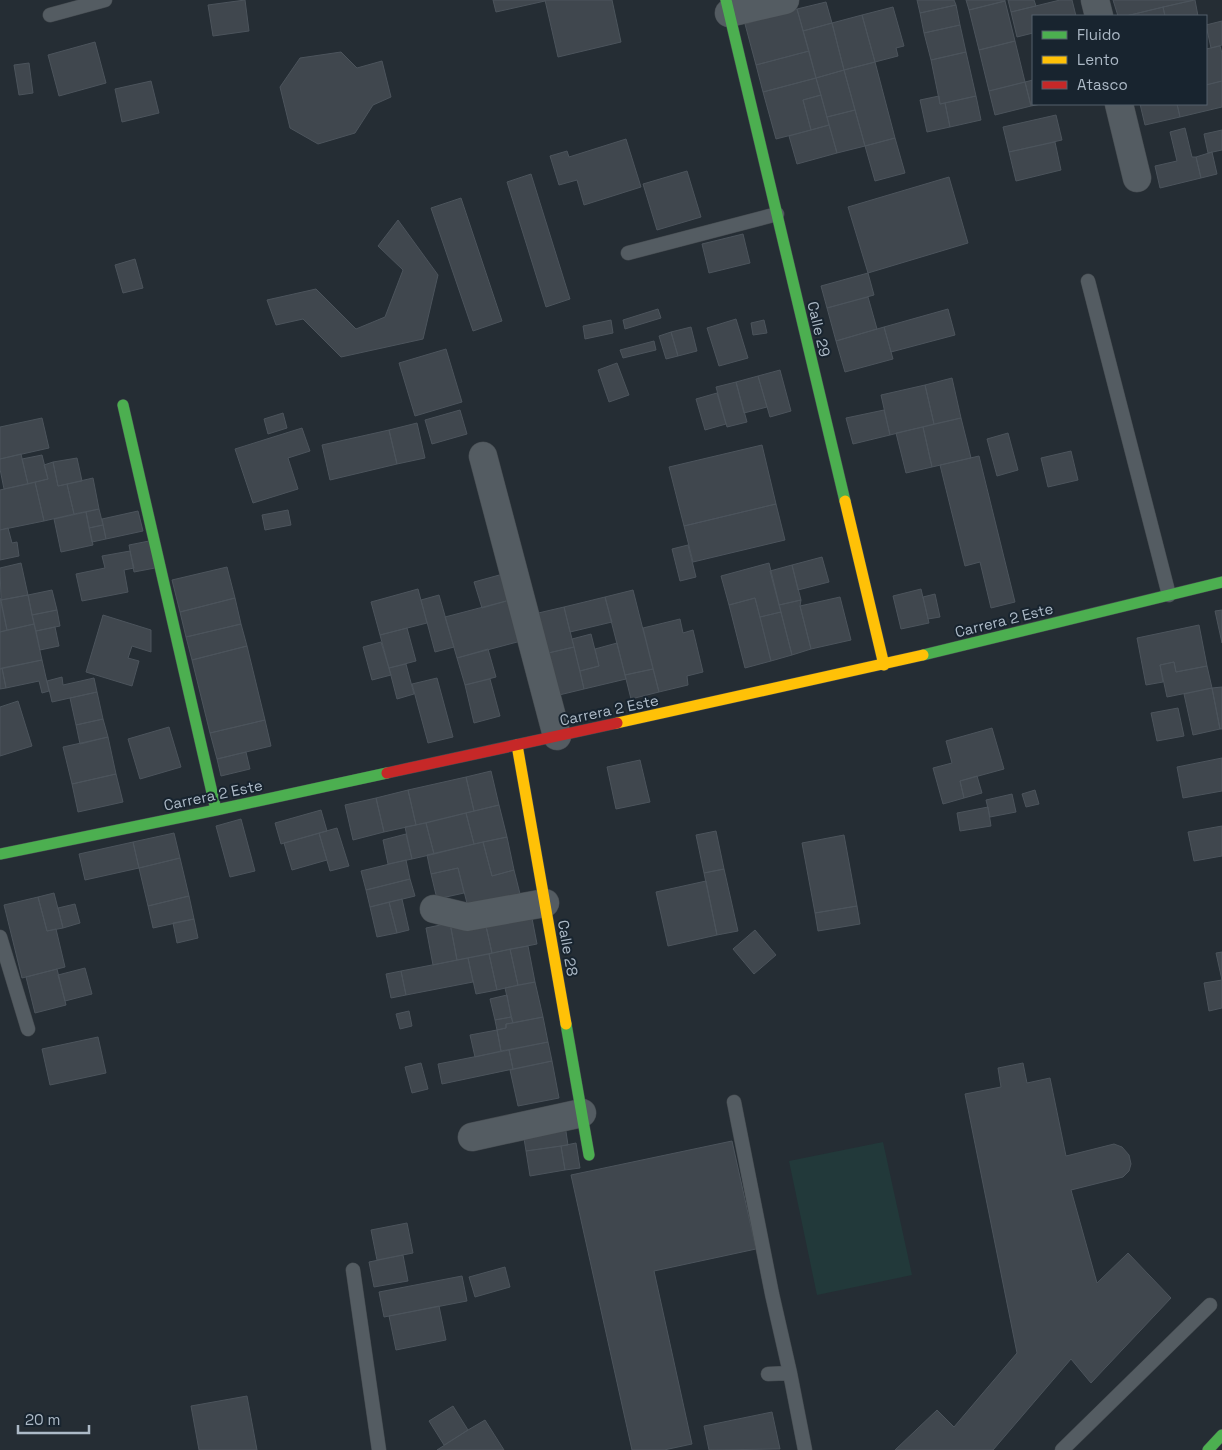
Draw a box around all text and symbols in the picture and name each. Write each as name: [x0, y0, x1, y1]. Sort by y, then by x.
legend: [1032, 15, 1207, 105]
text: Fluido: [1077, 25, 1121, 44]
text: Lento: [1077, 50, 1119, 69]
text: Atasco: [1077, 75, 1128, 94]
street label: Calle 29: [803, 299, 835, 359]
street label: Carrera 2 Este: [953, 599, 1055, 641]
street label: Carrera 2 Este: [558, 690, 660, 730]
street label: Carrera 2 Este: [162, 775, 264, 815]
street label: Calle 28: [554, 918, 582, 978]
scale bar: [18, 1402, 89, 1434]
text: 20 m: [25, 1410, 60, 1429]

